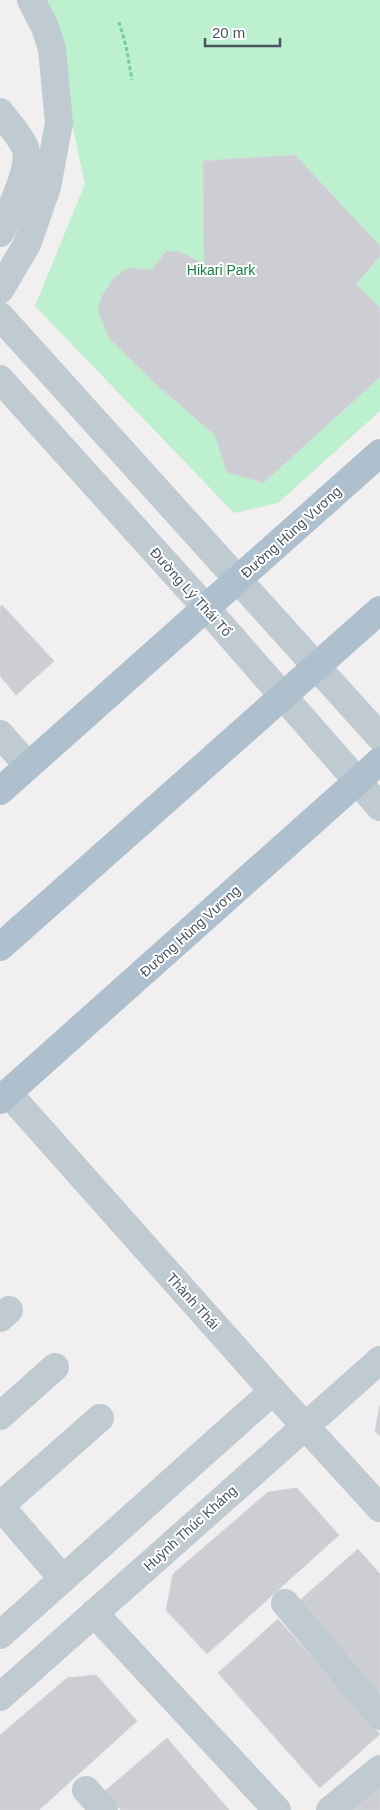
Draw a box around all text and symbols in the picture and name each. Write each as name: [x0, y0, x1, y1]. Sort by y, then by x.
scale bar: [205, 15, 280, 47]
text: 20 m: [212, 24, 245, 41]
park label: Hikari Park: [187, 262, 256, 278]
street label: Đường Hùng Vương: [238, 483, 344, 581]
street label: Đường Lý Thái Tổ: [147, 544, 235, 640]
street label: Đường Hùng Vương: [137, 882, 243, 980]
street label: Thành Thái: [163, 1269, 223, 1333]
street label: Huỳnh Thúc Kháng: [140, 1482, 240, 1574]

